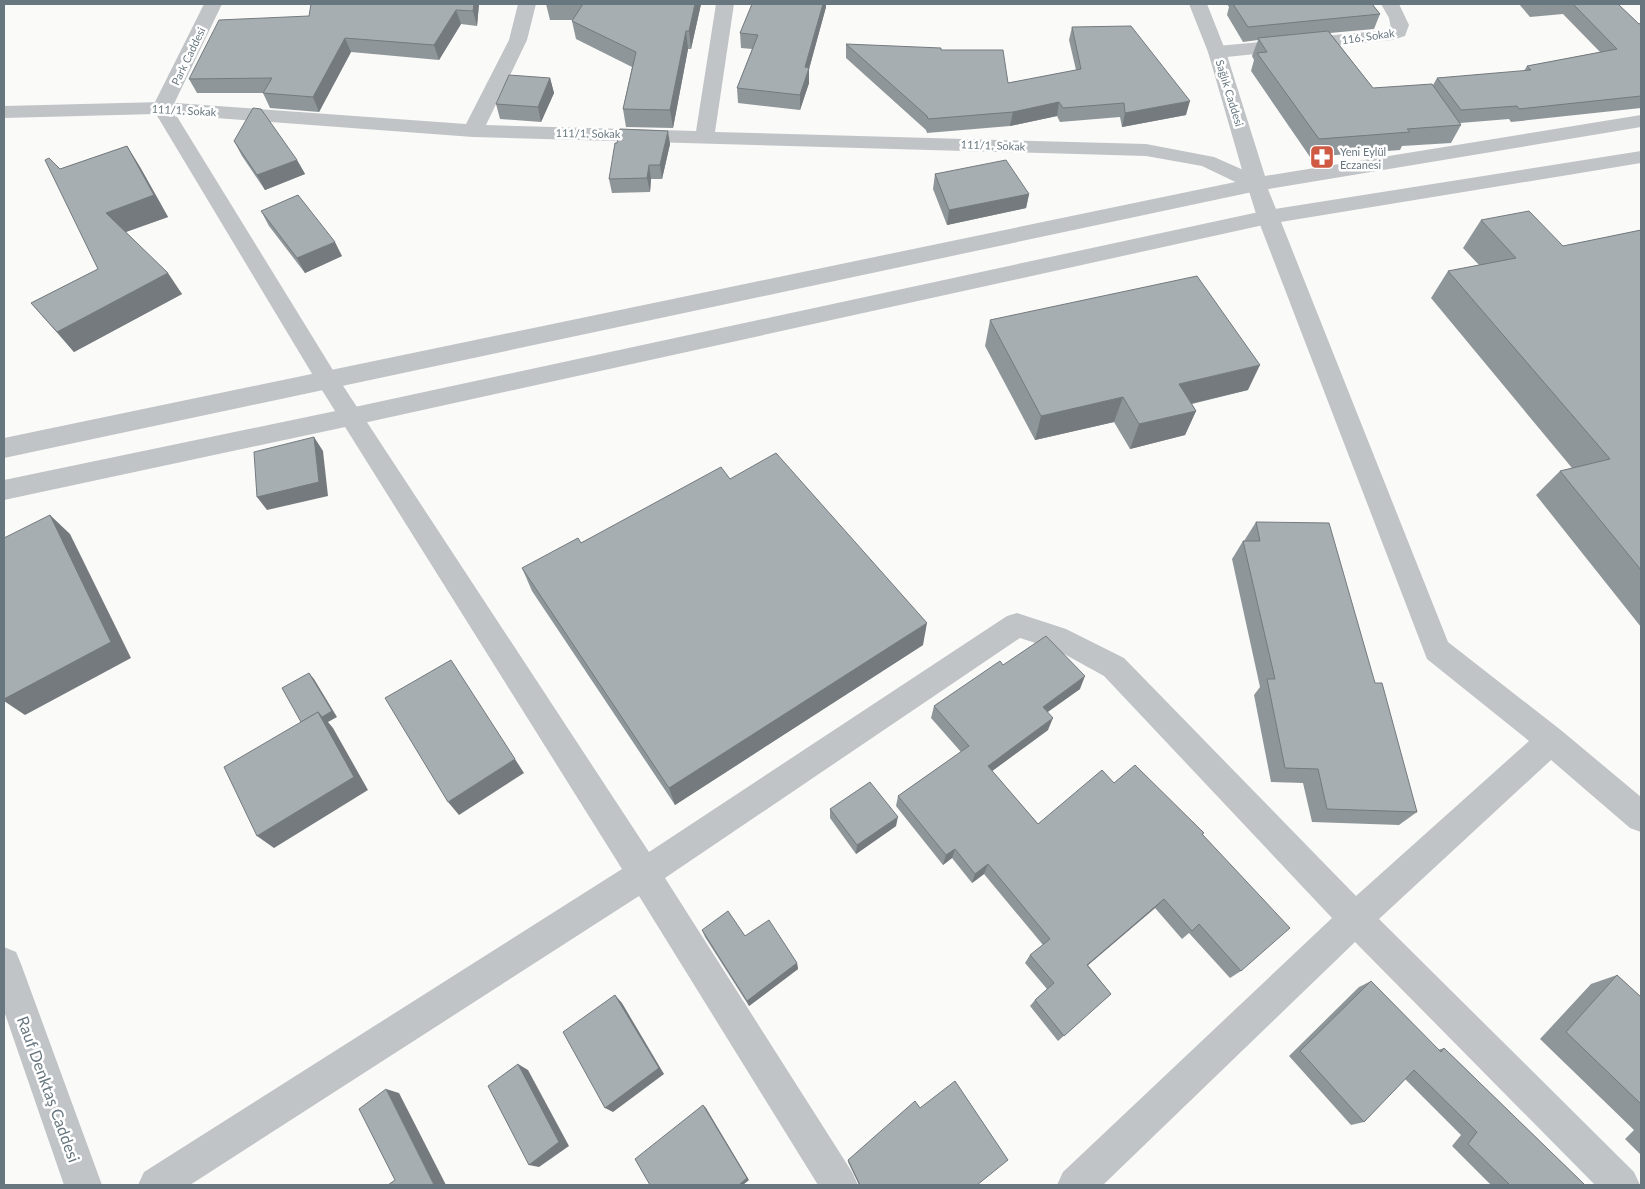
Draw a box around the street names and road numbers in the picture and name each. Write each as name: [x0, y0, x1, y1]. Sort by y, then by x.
street label: Park Caddesi: [168, 25, 208, 87]
street label: 116. Sokak: [1341, 26, 1396, 46]
street label: Sağlık Caddesi: [1214, 58, 1246, 128]
street label: 111/1. Sokak: [151, 102, 217, 118]
street label: 111/1. Sokak: [556, 126, 621, 140]
street label: 111/1. Sokak: [960, 137, 1026, 153]
street label: Rauf Denktaş Caddesi: [14, 1013, 84, 1165]

